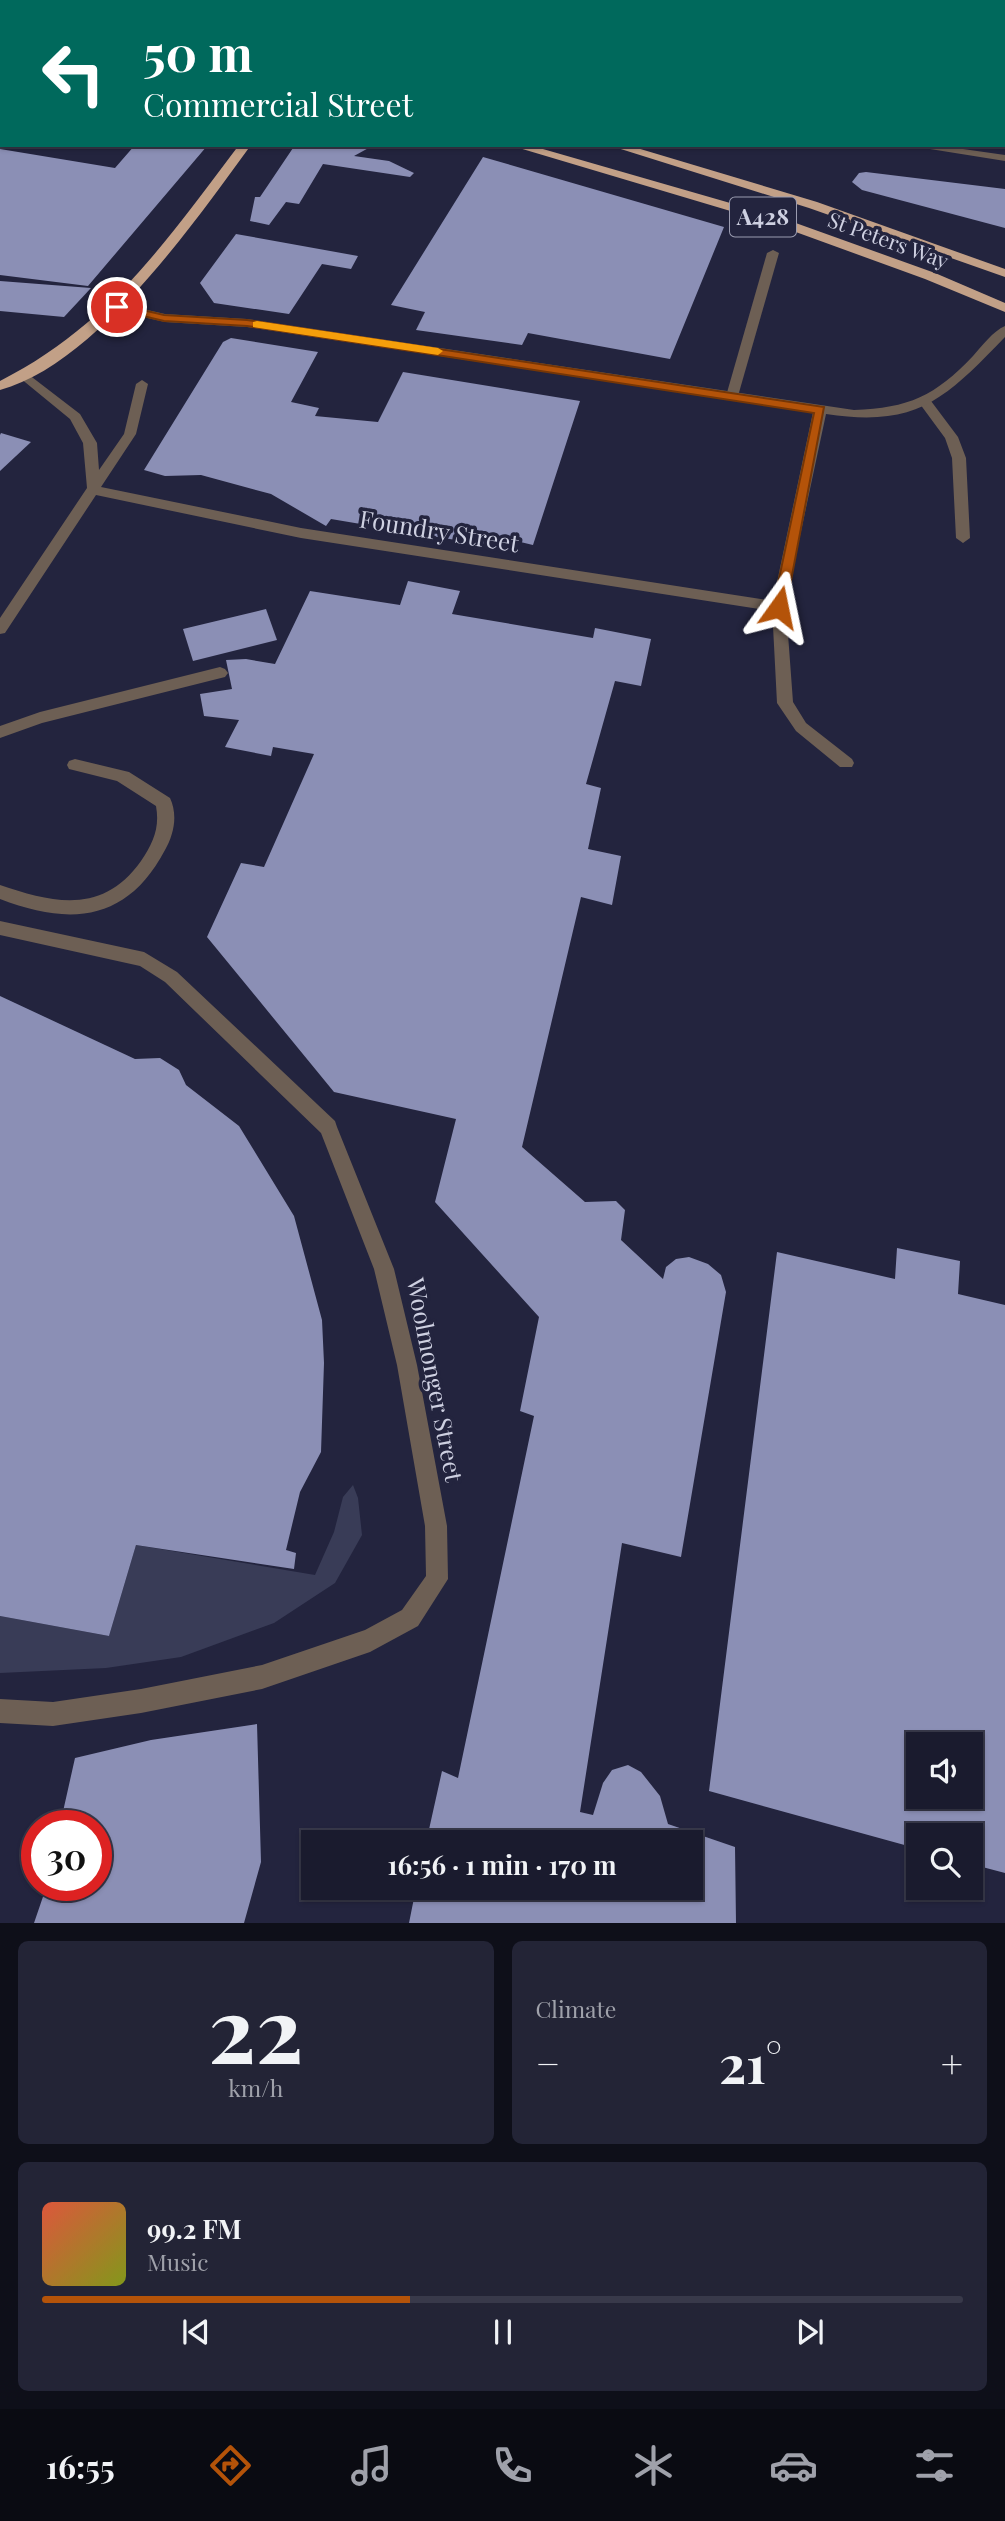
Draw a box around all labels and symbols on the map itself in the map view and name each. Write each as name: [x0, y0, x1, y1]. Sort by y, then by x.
road number: A428: [730, 198, 796, 236]
street label: St Peters Way: [824, 204, 953, 274]
pin: [87, 277, 147, 337]
street label: Foundry Street: [357, 502, 522, 559]
position arrow: [742, 570, 816, 644]
street label: Woolmonger Street: [400, 1274, 471, 1485]
speed limit sign: 30: [21, 1810, 112, 1901]

